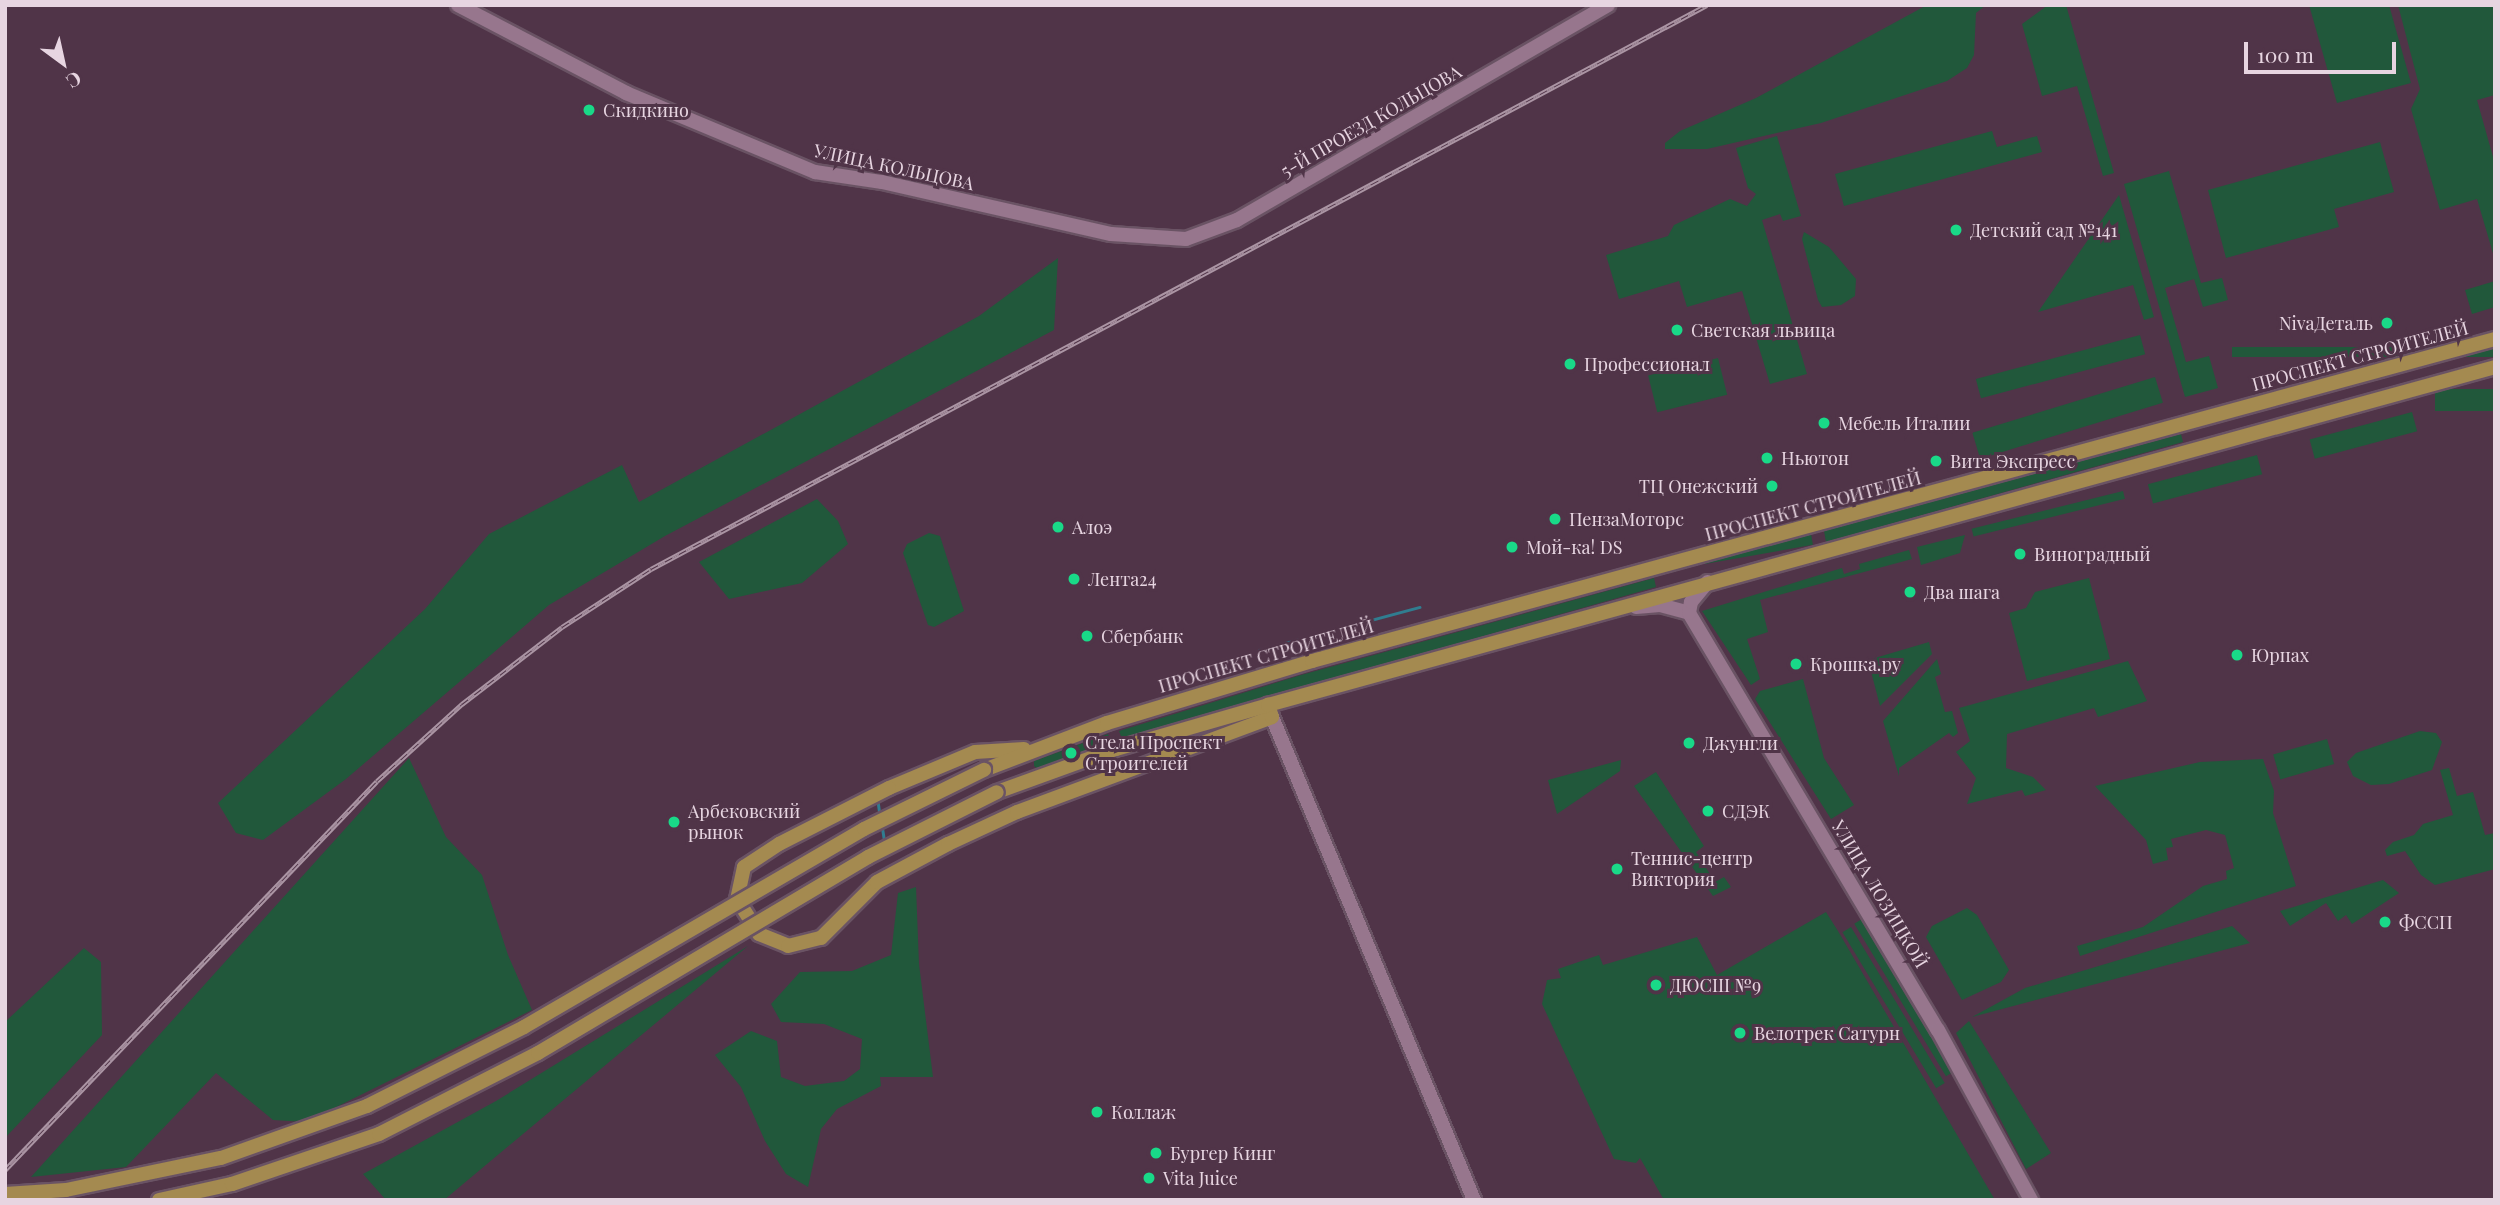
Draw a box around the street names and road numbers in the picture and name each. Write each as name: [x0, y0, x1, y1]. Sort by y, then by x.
street label: 5-Й ПРОЕЗД КОЛЬЦОВА: [1277, 60, 1465, 182]
street label: УЛИЦА КОЛЬЦОВА: [812, 139, 976, 195]
street label: ПРОСПЕКТ СТРОИТЕЛЕЙ: [2249, 317, 2471, 395]
street label: ПРОСПЕКТ СТРОИТЕЛЕЙ: [1702, 467, 1924, 545]
street label: ПРОСПЕКТ СТРОИТЕЛЕЙ: [1156, 615, 1376, 697]
street label: УЛИЦА ЛОЗИЦКОЙ: [1827, 816, 1933, 972]

